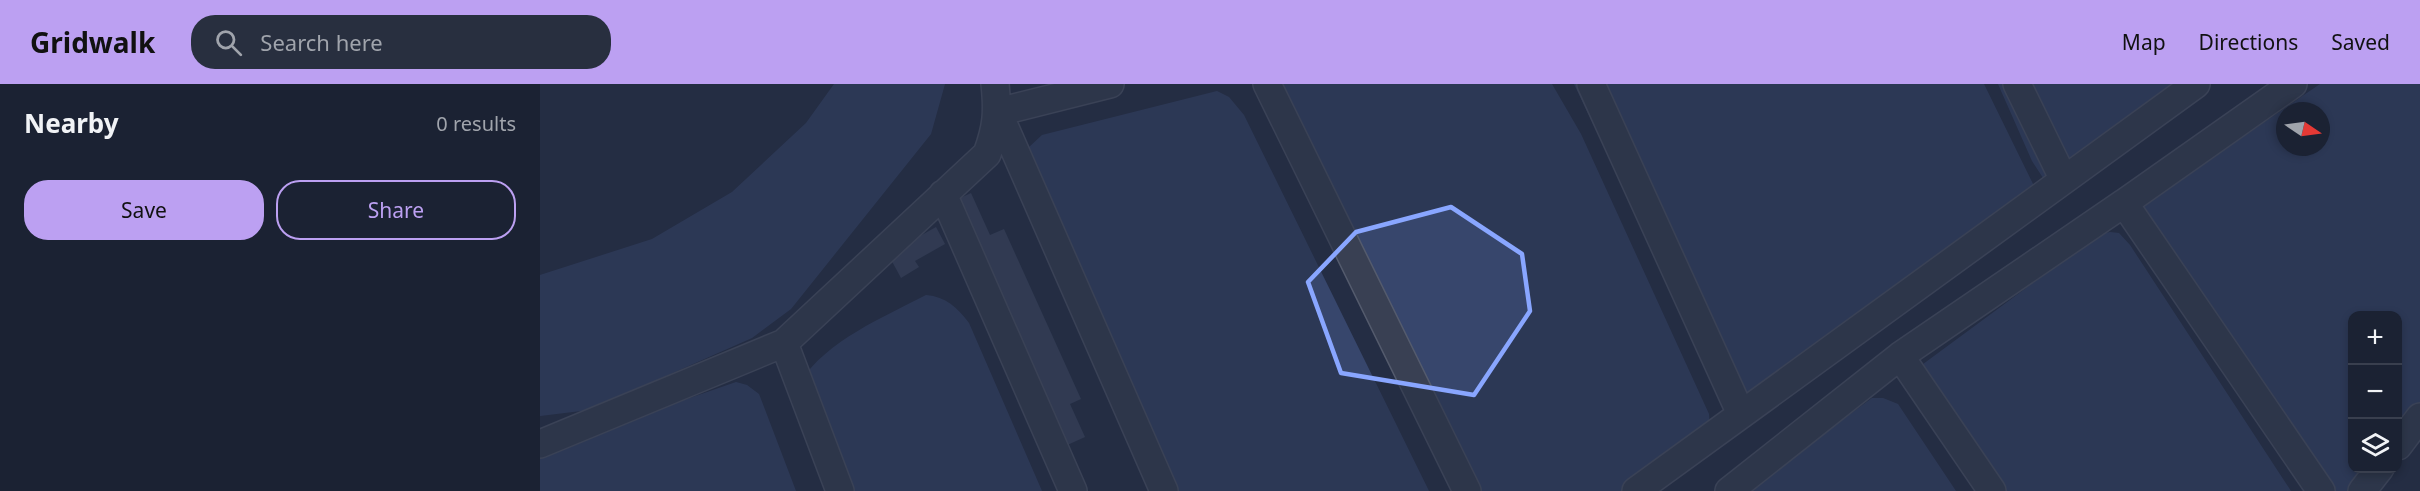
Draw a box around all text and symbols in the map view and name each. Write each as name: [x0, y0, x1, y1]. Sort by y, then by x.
search box: [191, 15, 611, 69]
text: Gridwalk: [30, 23, 155, 61]
icon: search: [212, 26, 245, 59]
text: Search here: [260, 27, 383, 57]
text: Map: [2122, 28, 2166, 56]
text: Directions: [2199, 28, 2298, 56]
text: Saved: [2331, 28, 2390, 56]
north arrow: [2276, 102, 2330, 156]
text: Nearby: [24, 105, 119, 141]
text: 0 results: [436, 110, 516, 137]
button: Save: [24, 180, 264, 240]
button: Share: [276, 180, 516, 240]
map controls: [2348, 311, 2402, 473]
button: +: [2348, 311, 2402, 365]
button: −: [2348, 365, 2402, 419]
button: layers: [2348, 419, 2402, 473]

